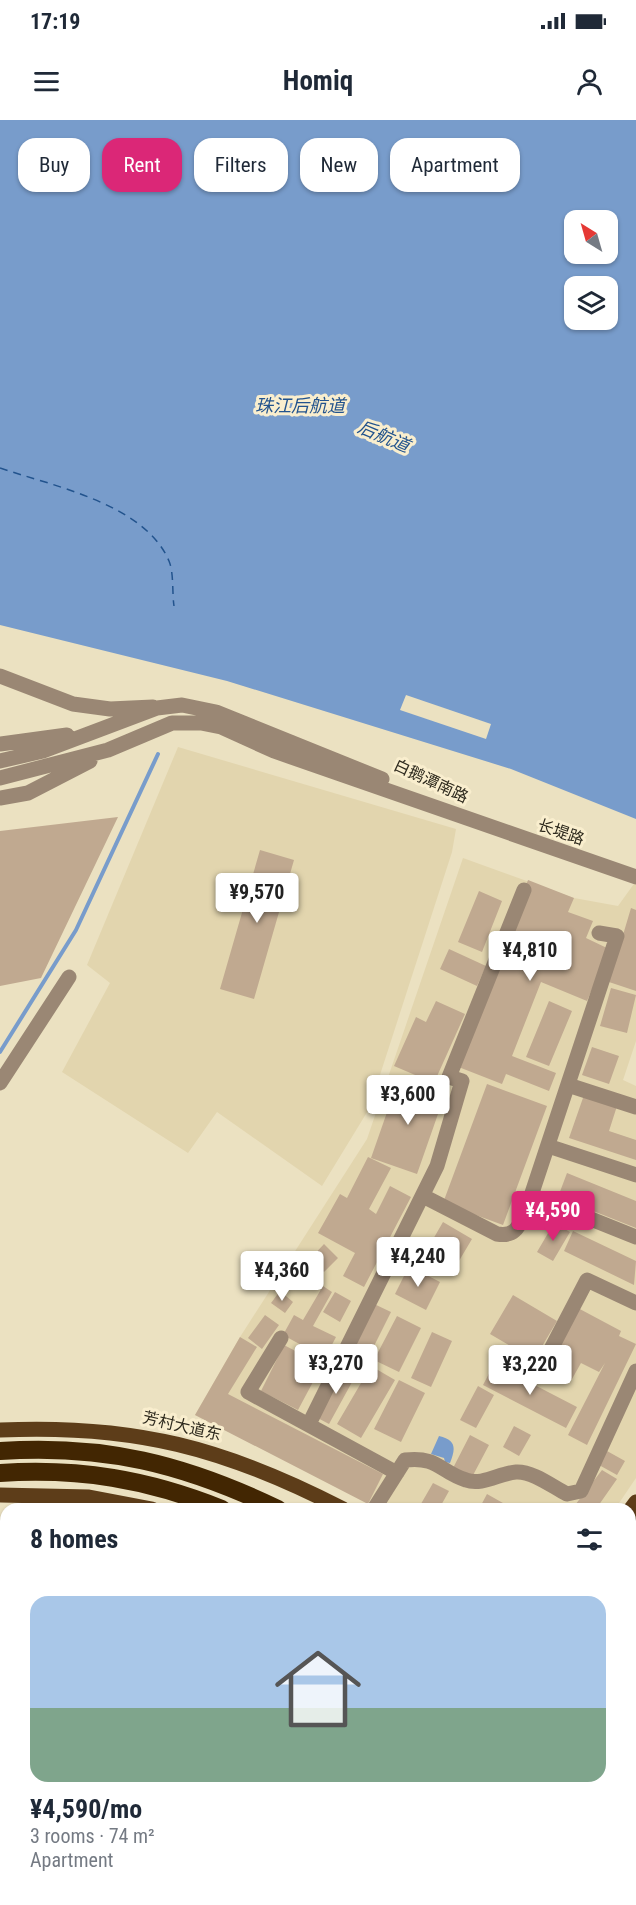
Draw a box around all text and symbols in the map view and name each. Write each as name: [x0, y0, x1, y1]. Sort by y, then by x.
text: 17:19: [30, 9, 81, 34]
icon: menu: [30, 65, 63, 98]
text: Homiq: [283, 65, 353, 97]
icon: person: [573, 65, 606, 98]
chip: Buy: [18, 138, 90, 192]
chip: Rent: [102, 138, 182, 192]
chip: Filters: [194, 138, 288, 192]
chip: New: [300, 138, 378, 192]
chip: Apartment: [390, 138, 520, 192]
north arrow: [564, 210, 618, 264]
map controls: [564, 210, 618, 330]
button: layers: [564, 276, 618, 330]
water label: 珠江后航道: [255, 395, 348, 416]
water label: 后航道: [355, 416, 416, 457]
street label: 白鹅潭南路: [391, 755, 471, 807]
street label: 长堤路: [535, 815, 587, 849]
pin: ¥9,570: [208, 873, 306, 924]
text: ¥9,570: [230, 880, 284, 904]
pin: ¥4,810: [481, 931, 579, 982]
text: ¥4,810: [503, 938, 557, 962]
pin: ¥3,600: [359, 1075, 457, 1126]
text: ¥3,600: [381, 1082, 435, 1106]
pin: ¥4,590: [504, 1191, 602, 1242]
text: ¥4,590: [526, 1198, 580, 1222]
pin: ¥4,240: [369, 1237, 467, 1288]
text: ¥4,240: [391, 1244, 445, 1268]
pin: ¥4,360: [233, 1251, 331, 1302]
text: ¥4,360: [255, 1258, 309, 1282]
pin: ¥3,270: [287, 1344, 385, 1395]
pin: ¥3,220: [481, 1345, 579, 1396]
text: ¥3,270: [309, 1351, 363, 1375]
text: ¥3,220: [503, 1352, 557, 1376]
street label: 芳村大道东: [141, 1408, 223, 1444]
icon: filters: [573, 1523, 606, 1556]
text: 8 homes: [30, 1524, 118, 1554]
icon: home: [264, 1635, 372, 1743]
text: ¥4,590/mo: [30, 1794, 142, 1824]
text: 3 rooms · 74 m²: [30, 1824, 155, 1848]
text: Apartment: [30, 1848, 114, 1872]

